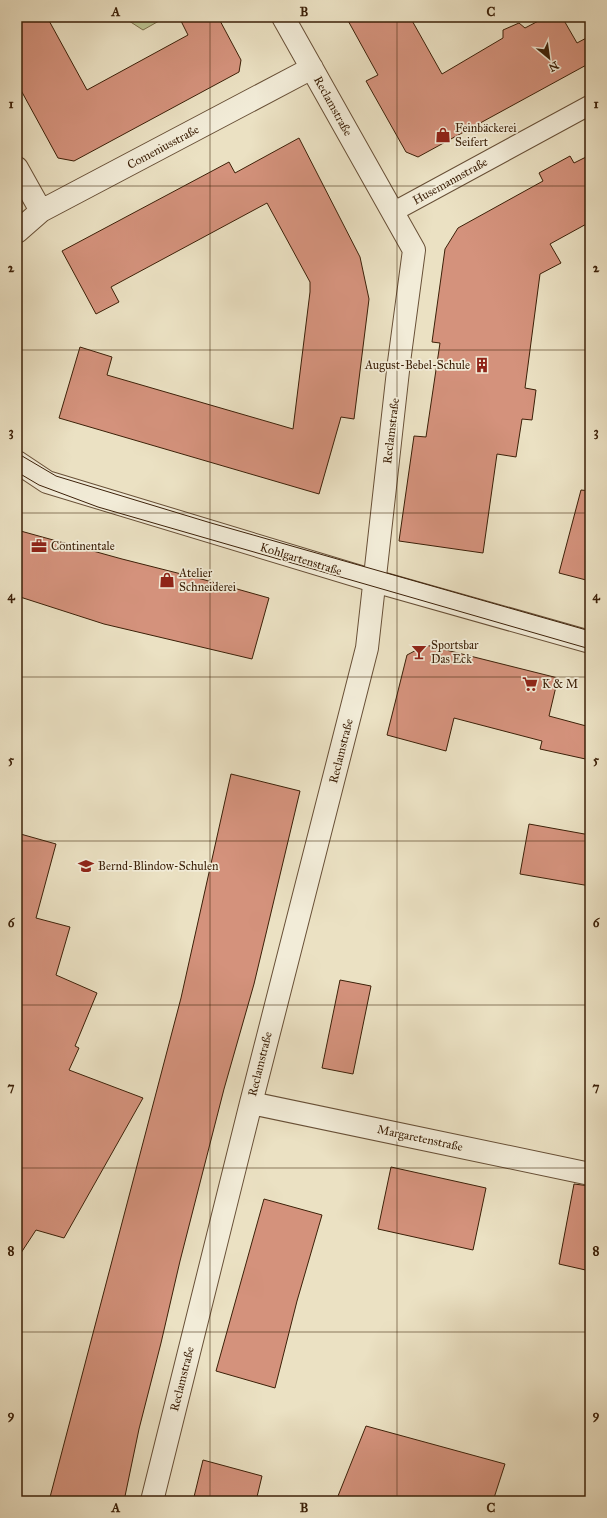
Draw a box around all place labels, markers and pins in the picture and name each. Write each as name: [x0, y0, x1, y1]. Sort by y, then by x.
place label: Feinbäckerei Seifert: [455, 121, 517, 149]
shop icon: Feinbäckerei Seifert: [434, 126, 452, 144]
building icon: August-Bebel-Schule: [473, 356, 491, 374]
place label: August-Bebel-Schule: [364, 358, 470, 373]
office icon: Continentale: [30, 537, 48, 555]
place label: Continentale: [51, 539, 115, 553]
place label: Atelier Schneiderei: [178, 566, 237, 594]
shop icon: Atelier Schneiderei: [158, 571, 176, 589]
place label: Sportsbar Das Eck: [431, 638, 479, 666]
bar icon: Sportsbar Das Eck: [410, 643, 428, 661]
supermarket icon: K & M: [521, 675, 539, 693]
place label: K & M: [542, 677, 578, 691]
school or university icon: Bernd-Blindow-Schulen: [77, 857, 95, 875]
place label: Bernd-Blindow-Schulen: [98, 859, 219, 873]

